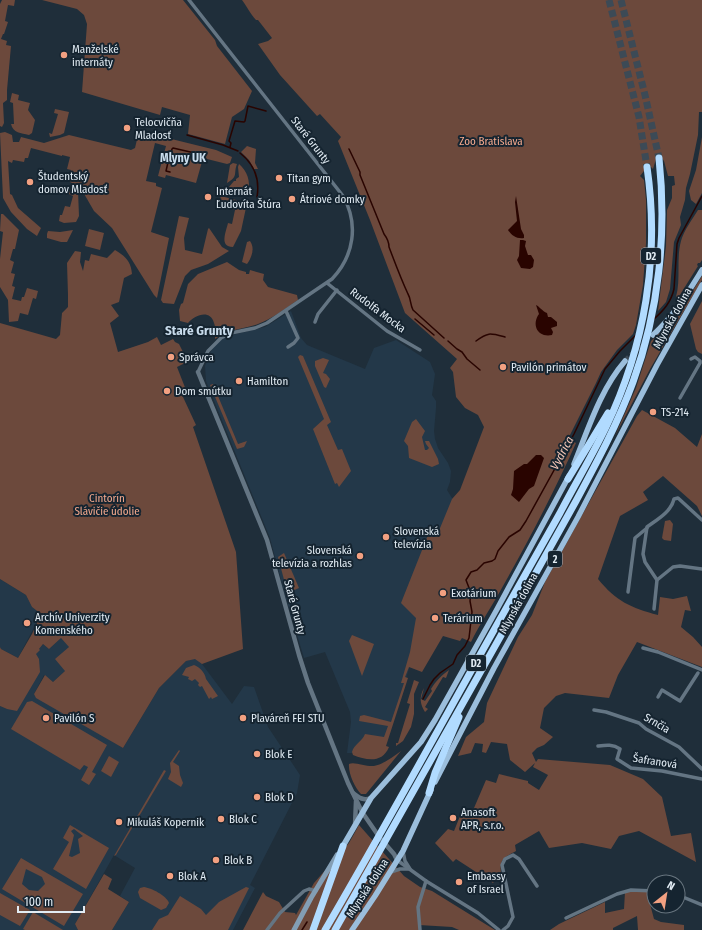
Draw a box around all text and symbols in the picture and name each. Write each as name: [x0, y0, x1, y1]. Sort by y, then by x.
place label: Manželské internáty: [72, 43, 119, 69]
marker: Manželské internáty: [59, 50, 69, 60]
street label: Staré Grunty: [288, 114, 333, 166]
place label: Telocvičňa Mladosť: [135, 116, 182, 142]
marker: Telocvičňa Mladosť: [122, 123, 132, 133]
park label: Zoo Bratislava: [459, 135, 523, 148]
district label: Mlyny UK: [160, 151, 207, 165]
place label: Študentský domov Mladosť: [38, 169, 108, 196]
place label: Titan gym: [287, 172, 331, 185]
marker: Titan gym: [274, 173, 284, 183]
marker: Študentský domov Mladosť: [25, 177, 35, 187]
place label: Internát Ľudovíta Štúra: [216, 185, 281, 211]
marker: Internát Ľudovíta Štúra: [203, 192, 213, 202]
place label: Átriové domky: [300, 192, 365, 206]
marker: Átriové domky: [287, 194, 297, 204]
road number: D2: [641, 248, 661, 264]
street label: Rudolfa Mocka: [347, 285, 408, 335]
street label: Mlynská dolina: [650, 286, 694, 351]
district label: Staré Grunty: [165, 323, 234, 338]
place label: Správca: [179, 351, 214, 364]
marker: Správca: [166, 352, 176, 362]
place label: Pavilón primátov: [511, 361, 587, 374]
marker: Pavilón primátov: [498, 362, 508, 372]
place label: Hamilton: [247, 375, 288, 388]
marker: Hamilton: [234, 376, 244, 386]
place label: Dom smútku: [175, 385, 232, 398]
marker: Dom smútku: [162, 386, 172, 396]
place label: TS-214: [661, 406, 690, 419]
marker: TS-214: [648, 407, 658, 417]
water label: Vydrica: [547, 434, 577, 472]
park label: Cintorín Slávičie údolie: [74, 492, 140, 518]
place label: Slovenská televízia: [394, 525, 439, 551]
marker: Slovenská televízia: [381, 532, 391, 542]
place label: Slovenská televízia a rozhlas: [272, 544, 352, 570]
marker: Slovenská televízia a rozhlas: [355, 551, 365, 561]
road number: 2: [548, 551, 562, 567]
street label: Mlynská dolina: [496, 571, 540, 636]
street label: Staré Grunty: [281, 578, 308, 636]
place label: Exotárium: [451, 587, 496, 600]
marker: Exotárium: [438, 588, 448, 598]
place label: Archív Univerzity Komenského: [35, 611, 110, 637]
place label: Terárium: [443, 612, 483, 625]
marker: Terárium: [430, 613, 440, 623]
marker: Archív Univerzity Komenského: [22, 618, 32, 628]
road number: D2: [466, 655, 486, 671]
street label: Srnčia: [641, 711, 672, 736]
place label: Pavilón S: [54, 712, 95, 725]
place label: Plaváreň FEI STU: [251, 712, 324, 725]
marker: Pavilón S: [41, 713, 51, 723]
marker: Plaváreň FEI STU: [238, 713, 248, 723]
place label: Blok E: [265, 748, 293, 761]
marker: Blok E: [252, 749, 262, 759]
street label: Šafranová: [632, 751, 678, 771]
place label: Blok D: [265, 791, 294, 804]
marker: Blok D: [252, 792, 262, 802]
place label: Anasoft APR, s.r.o.: [461, 806, 504, 832]
place label: Blok C: [229, 813, 257, 826]
marker: Anasoft APR, s.r.o.: [448, 813, 458, 823]
marker: Blok C: [216, 814, 226, 824]
place label: Mikuláš Kopernik: [127, 816, 205, 829]
marker: Mikuláš Kopernik: [114, 817, 124, 827]
place label: Blok B: [224, 854, 252, 867]
marker: Blok B: [211, 855, 221, 865]
street label: Mlynská dolina: [344, 856, 391, 920]
place label: Blok A: [178, 870, 206, 883]
place label: Embassy of Israel: [467, 870, 506, 896]
marker: Blok A: [165, 871, 175, 881]
north arrow: [646, 874, 686, 914]
marker: Embassy of Israel: [454, 877, 464, 887]
text: N: [665, 878, 677, 893]
scale bar: [18, 888, 84, 914]
text: 100 m: [24, 895, 53, 909]

